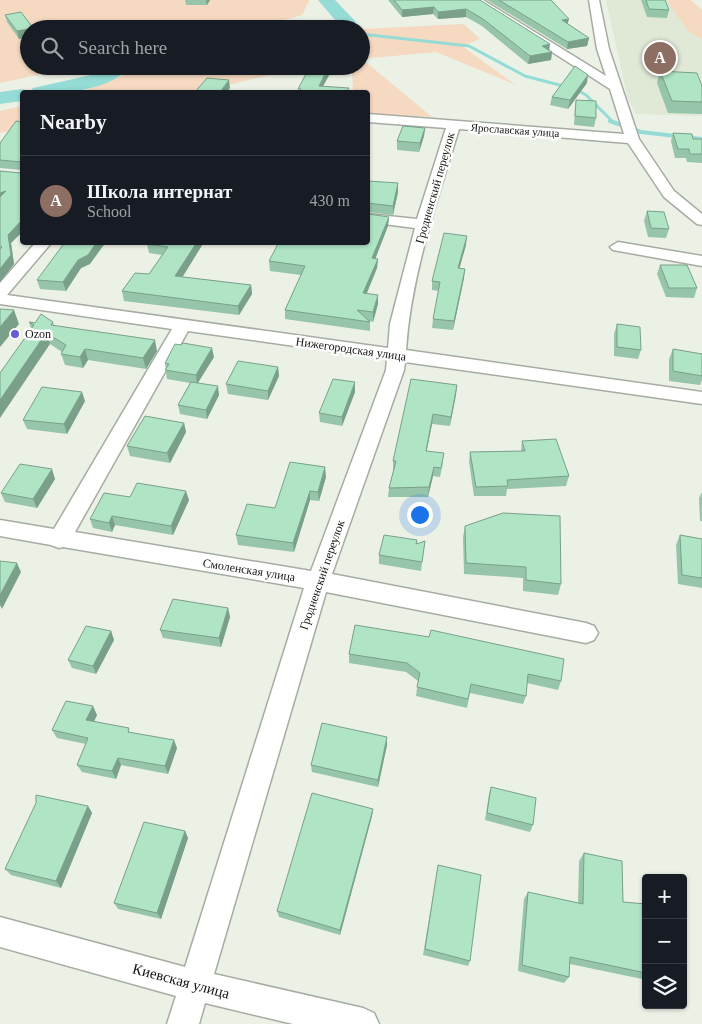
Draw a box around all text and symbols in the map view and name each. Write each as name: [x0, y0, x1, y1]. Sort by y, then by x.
search box: [20, 20, 370, 75]
icon: search: [38, 34, 66, 62]
text: Search here: [78, 37, 167, 58]
pin: A: [644, 39, 676, 77]
text: Nearby: [40, 110, 107, 134]
street label: Ярославская улица: [470, 121, 560, 139]
street label: Гродненский переулок: [412, 131, 458, 245]
text: Школа интернат: [87, 181, 232, 202]
text: A: [50, 192, 62, 209]
text: 430 m: [310, 192, 350, 209]
text: School: [87, 203, 131, 220]
place label: Ozon: [25, 327, 51, 341]
marker: Ozon: [9, 328, 21, 340]
street label: Нижегородская улица: [295, 334, 408, 364]
your location: [407, 502, 433, 528]
street label: Гродненский переулок: [297, 518, 347, 632]
street label: Смоленская улица: [202, 556, 297, 584]
map controls: [642, 874, 687, 1009]
button: +: [642, 874, 687, 919]
button: −: [642, 919, 687, 964]
street label: Киевская улица: [131, 960, 232, 1002]
button: layers: [642, 964, 687, 1009]

